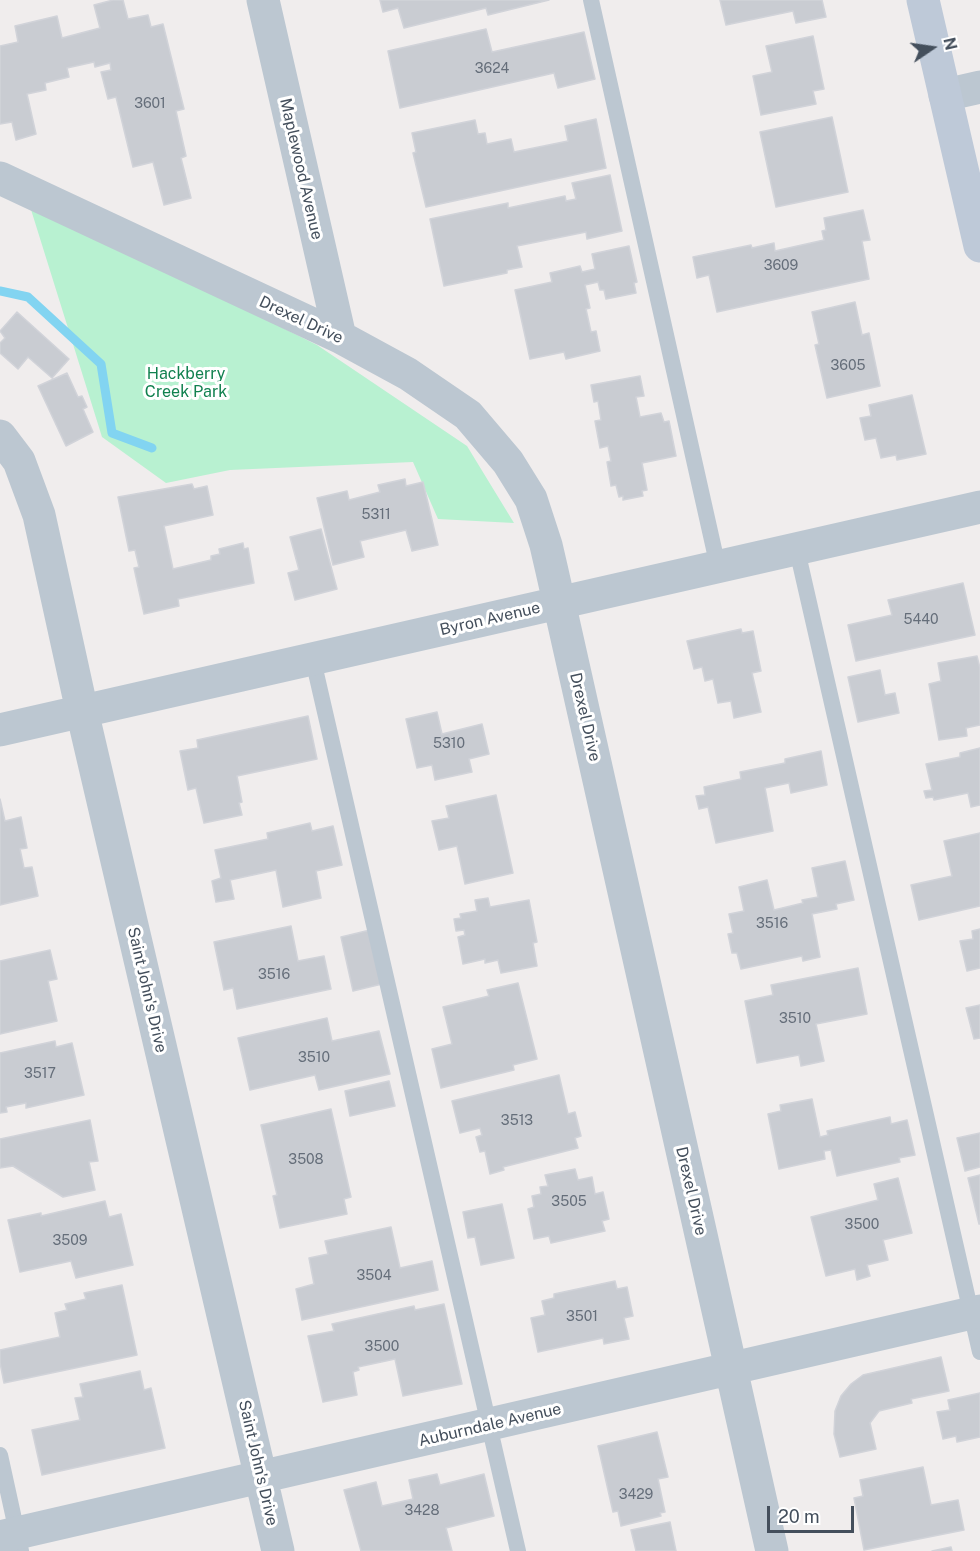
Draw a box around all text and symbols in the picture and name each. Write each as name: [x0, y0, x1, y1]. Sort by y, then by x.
north arrow: [902, 18, 962, 78]
text: N: [939, 36, 961, 52]
house number: 3624: [475, 61, 509, 77]
house number: 3601: [134, 96, 166, 112]
street label: Maplewood Avenue: [275, 96, 327, 242]
house number: 3609: [764, 258, 798, 274]
street label: Drexel Drive: [256, 292, 346, 348]
house number: 3605: [831, 358, 865, 374]
park label: Hackberry Creek Park: [145, 364, 227, 402]
house number: 5311: [361, 507, 391, 523]
street label: Byron Avenue: [438, 598, 542, 640]
house number: 5440: [903, 612, 939, 628]
street label: Drexel Drive: [565, 671, 605, 763]
house number: 5310: [433, 736, 465, 752]
house number: 3516: [756, 916, 788, 932]
street label: Saint John's Drive: [123, 925, 171, 1055]
house number: 3516: [258, 967, 290, 983]
house number: 3510: [779, 1011, 811, 1027]
house number: 3510: [298, 1050, 330, 1066]
house number: 3517: [24, 1066, 56, 1082]
house number: 3513: [501, 1113, 533, 1129]
street label: Drexel Drive: [671, 1145, 711, 1237]
house number: 3508: [288, 1152, 324, 1168]
house number: 3505: [551, 1194, 587, 1210]
house number: 3500: [845, 1217, 879, 1233]
house number: 3509: [52, 1233, 88, 1249]
house number: 3504: [356, 1268, 392, 1284]
house number: 3501: [566, 1309, 598, 1325]
house number: 3500: [365, 1339, 399, 1355]
street label: Saint John's Drive: [234, 1398, 282, 1528]
street label: Auburndale Avenue: [417, 1399, 563, 1451]
house number: 3429: [619, 1487, 653, 1503]
scale bar: [770, 1494, 857, 1532]
house number: 3428: [404, 1503, 440, 1519]
text: 20 m: [778, 1506, 820, 1527]

